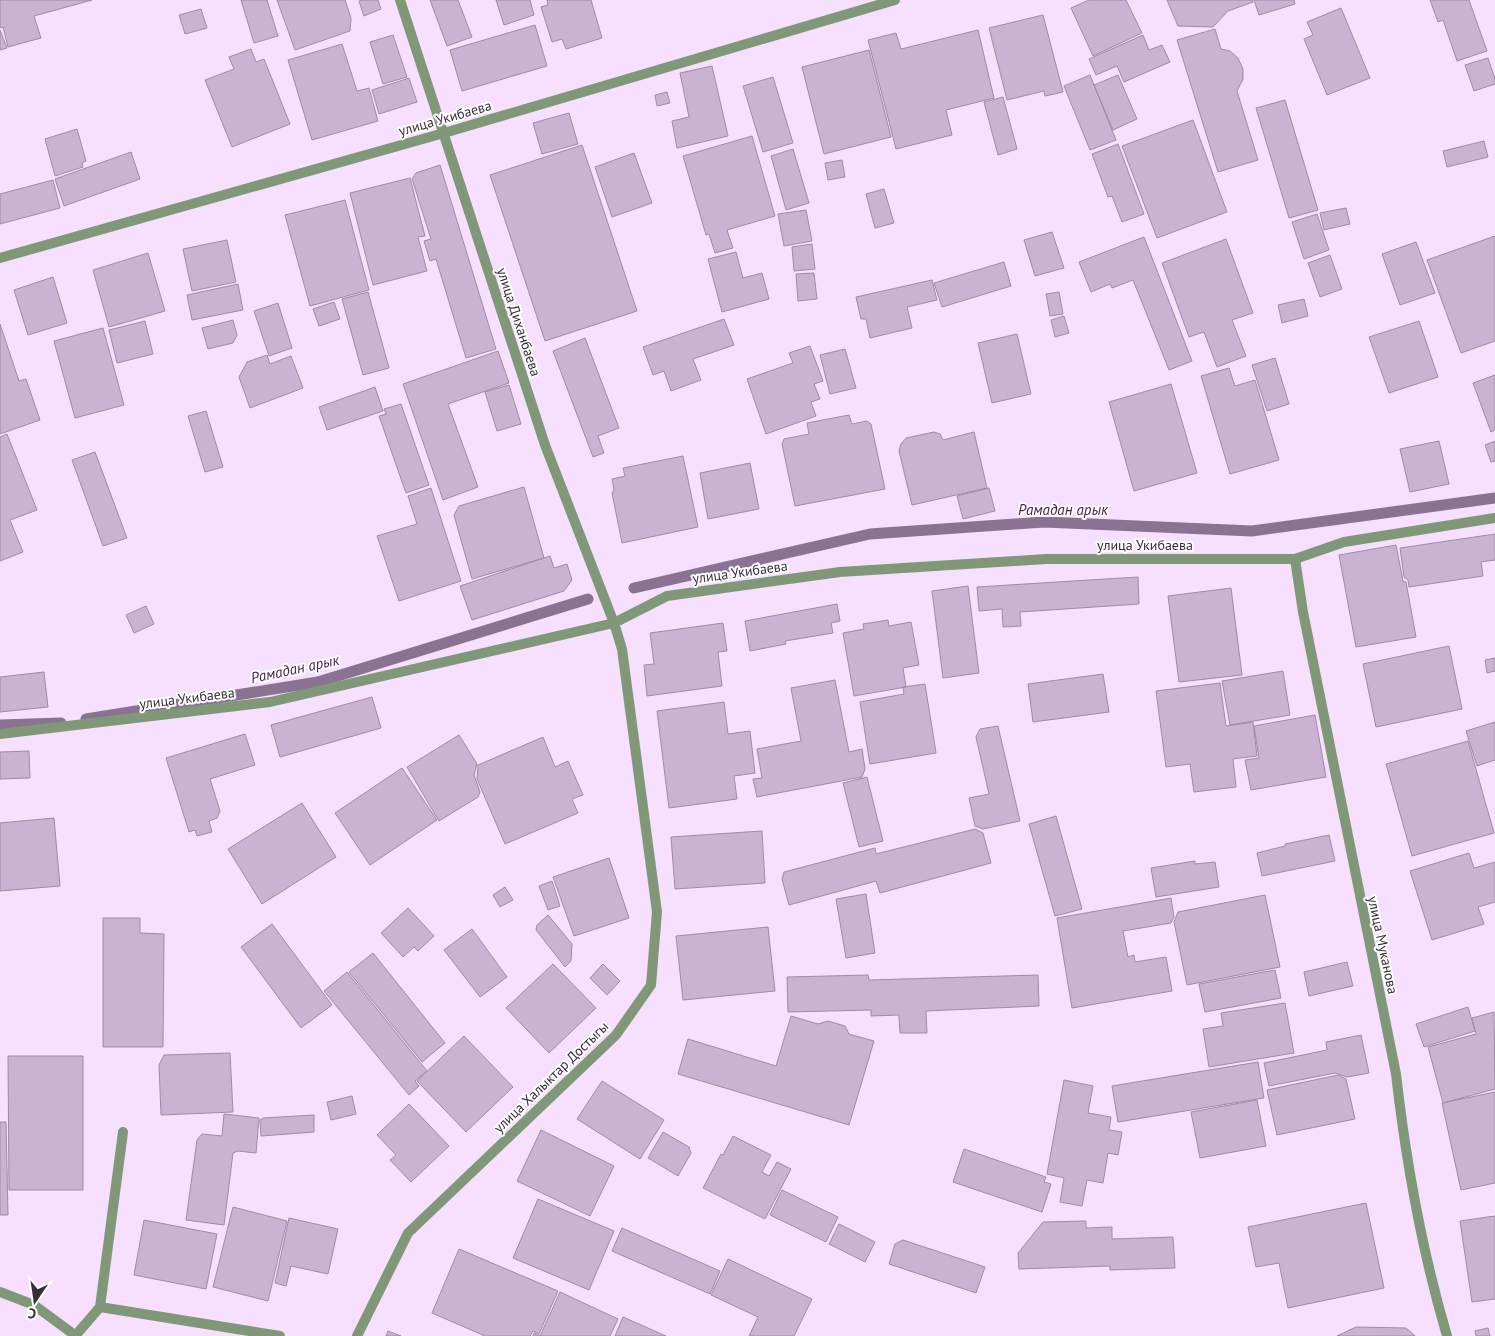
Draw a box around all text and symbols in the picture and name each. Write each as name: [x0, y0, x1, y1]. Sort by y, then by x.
street label: улица Укибаева: [396, 96, 494, 140]
street label: улица Диханбаева: [493, 265, 545, 379]
water label: Рамадан арык: [1018, 500, 1109, 519]
street label: улица Укибаева: [1097, 536, 1193, 554]
street label: улица Укибаева: [691, 556, 789, 588]
water label: Рамадан арык: [249, 650, 342, 687]
street label: улица Укибаева: [138, 683, 236, 713]
street label: улица Муканова: [1364, 894, 1402, 996]
street label: улица Халыктар Достыгы: [490, 1017, 612, 1137]
north arrow: [10, 1276, 60, 1326]
text: С: [26, 1304, 38, 1323]

